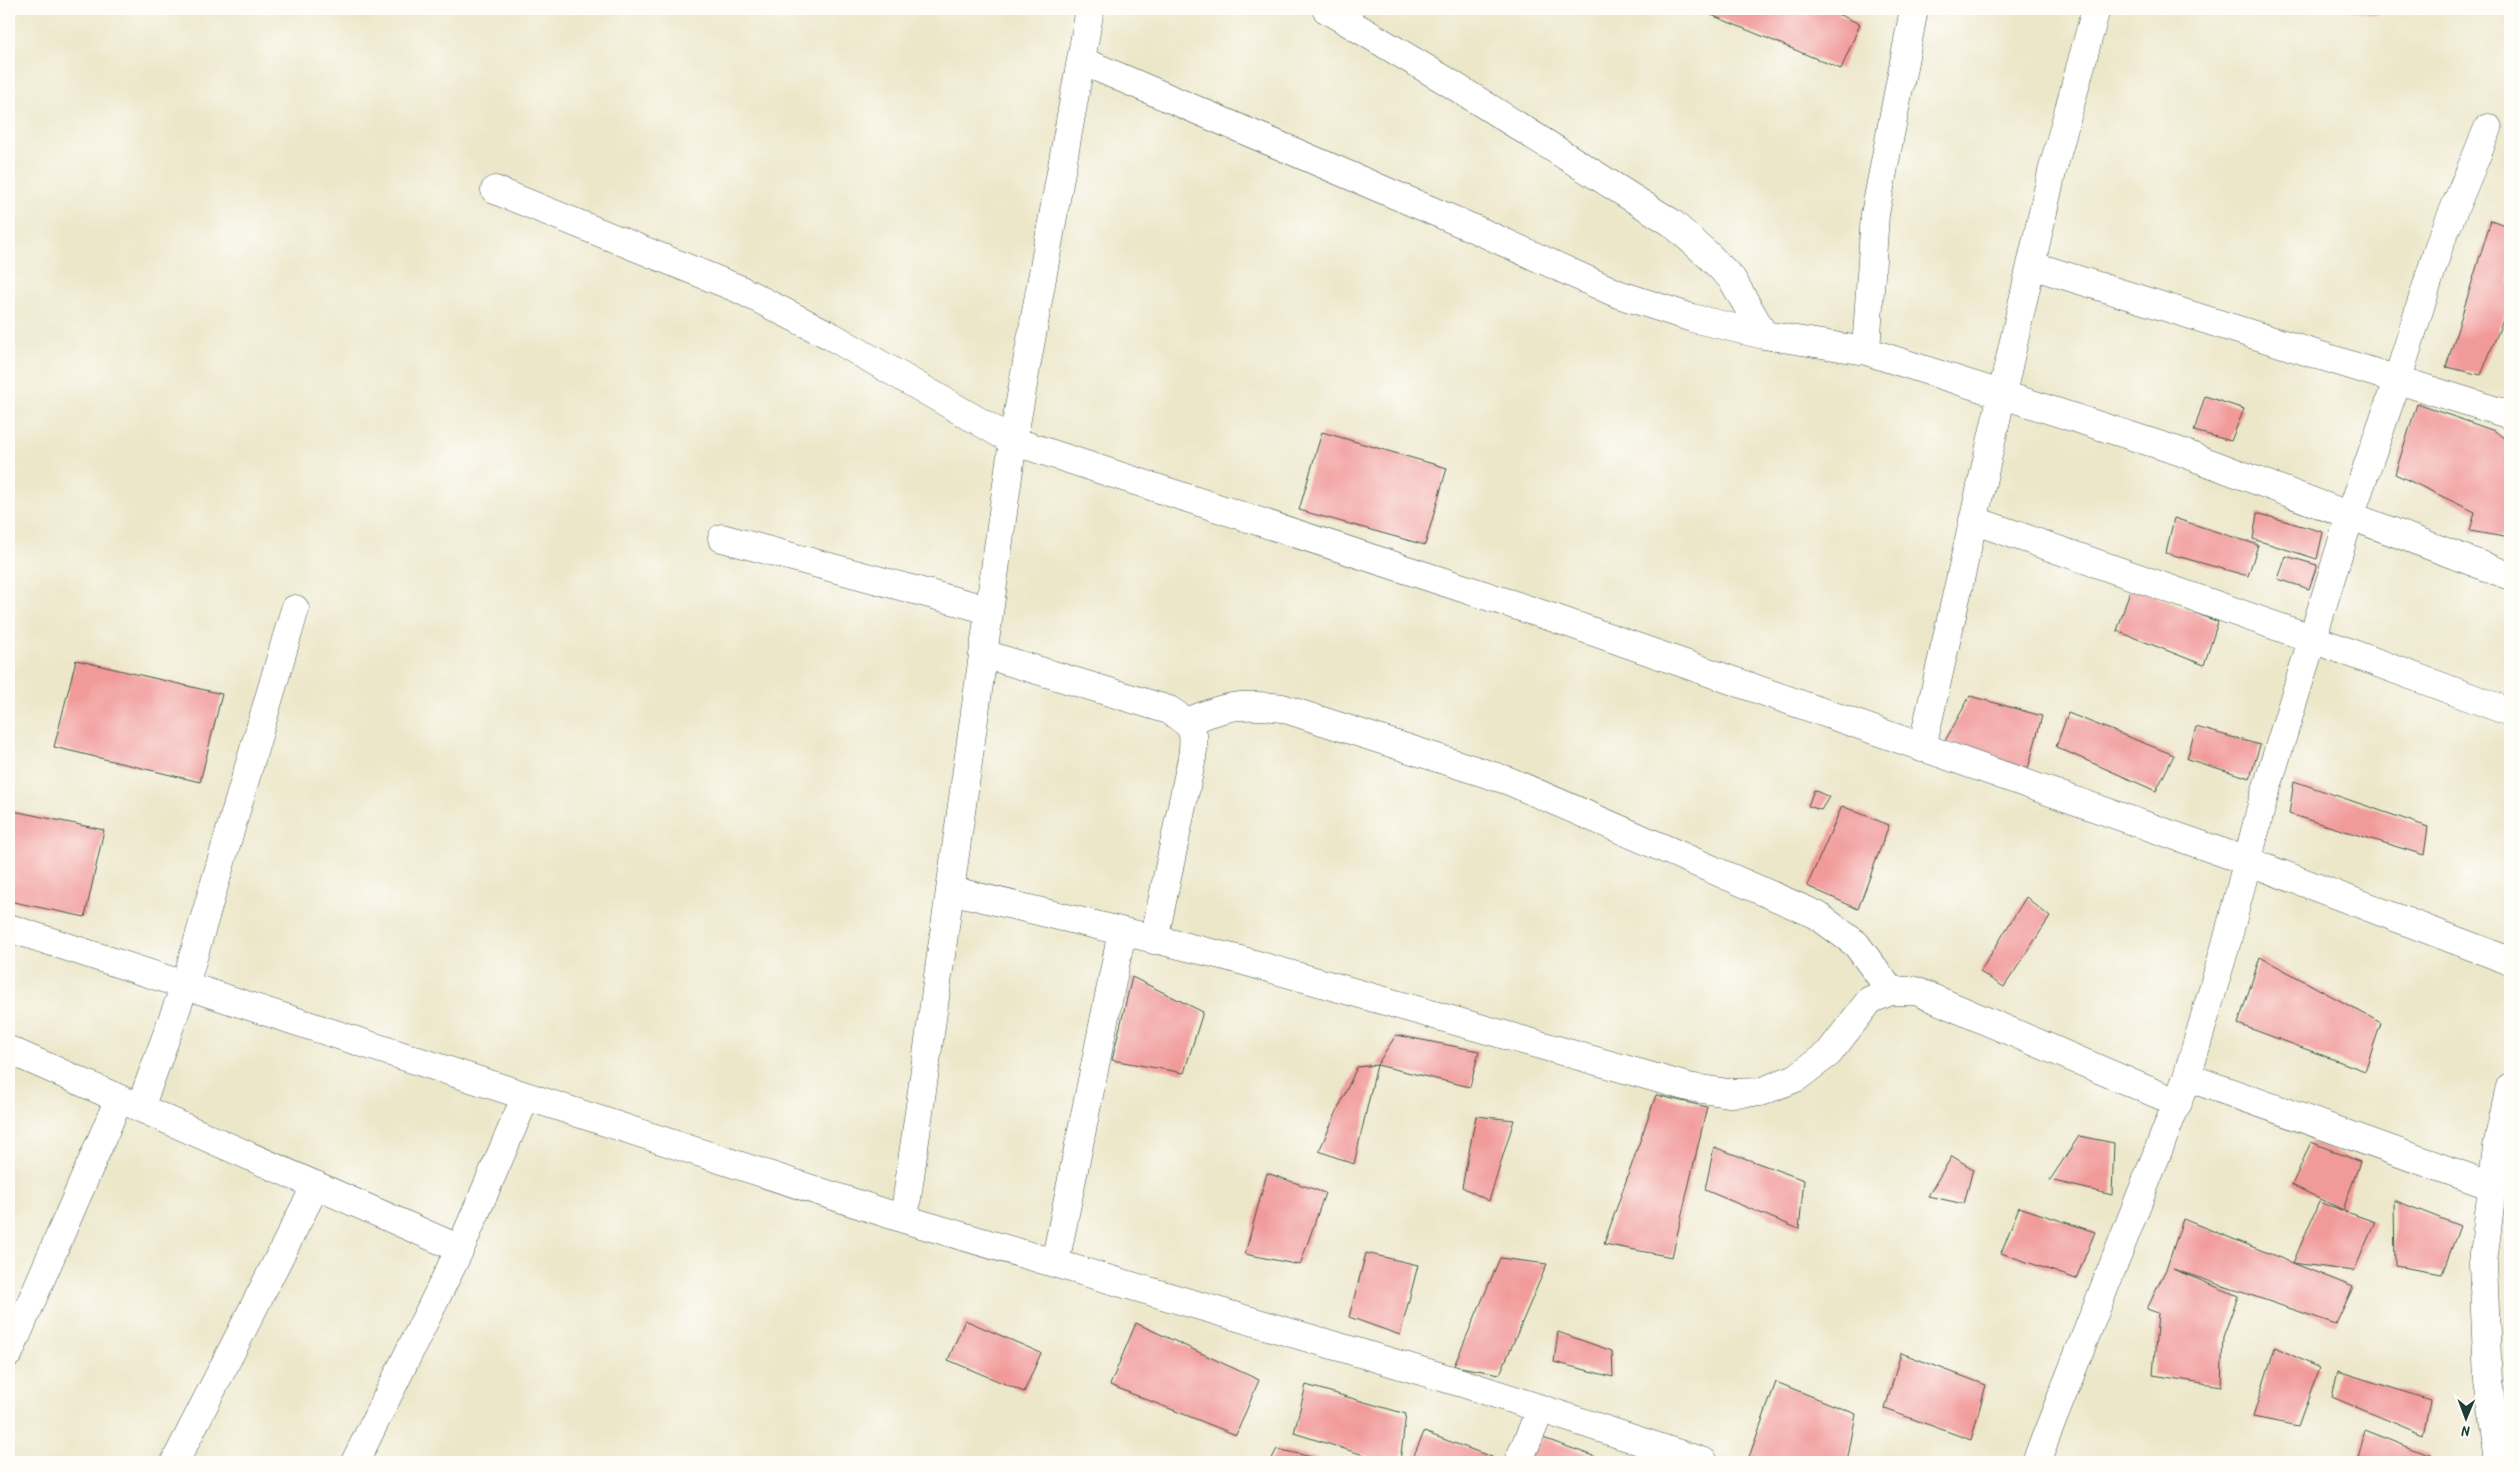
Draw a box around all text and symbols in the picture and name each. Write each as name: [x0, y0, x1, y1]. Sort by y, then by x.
north arrow: [2442, 1394, 2492, 1444]
text: N: [2461, 1419, 2470, 1441]

